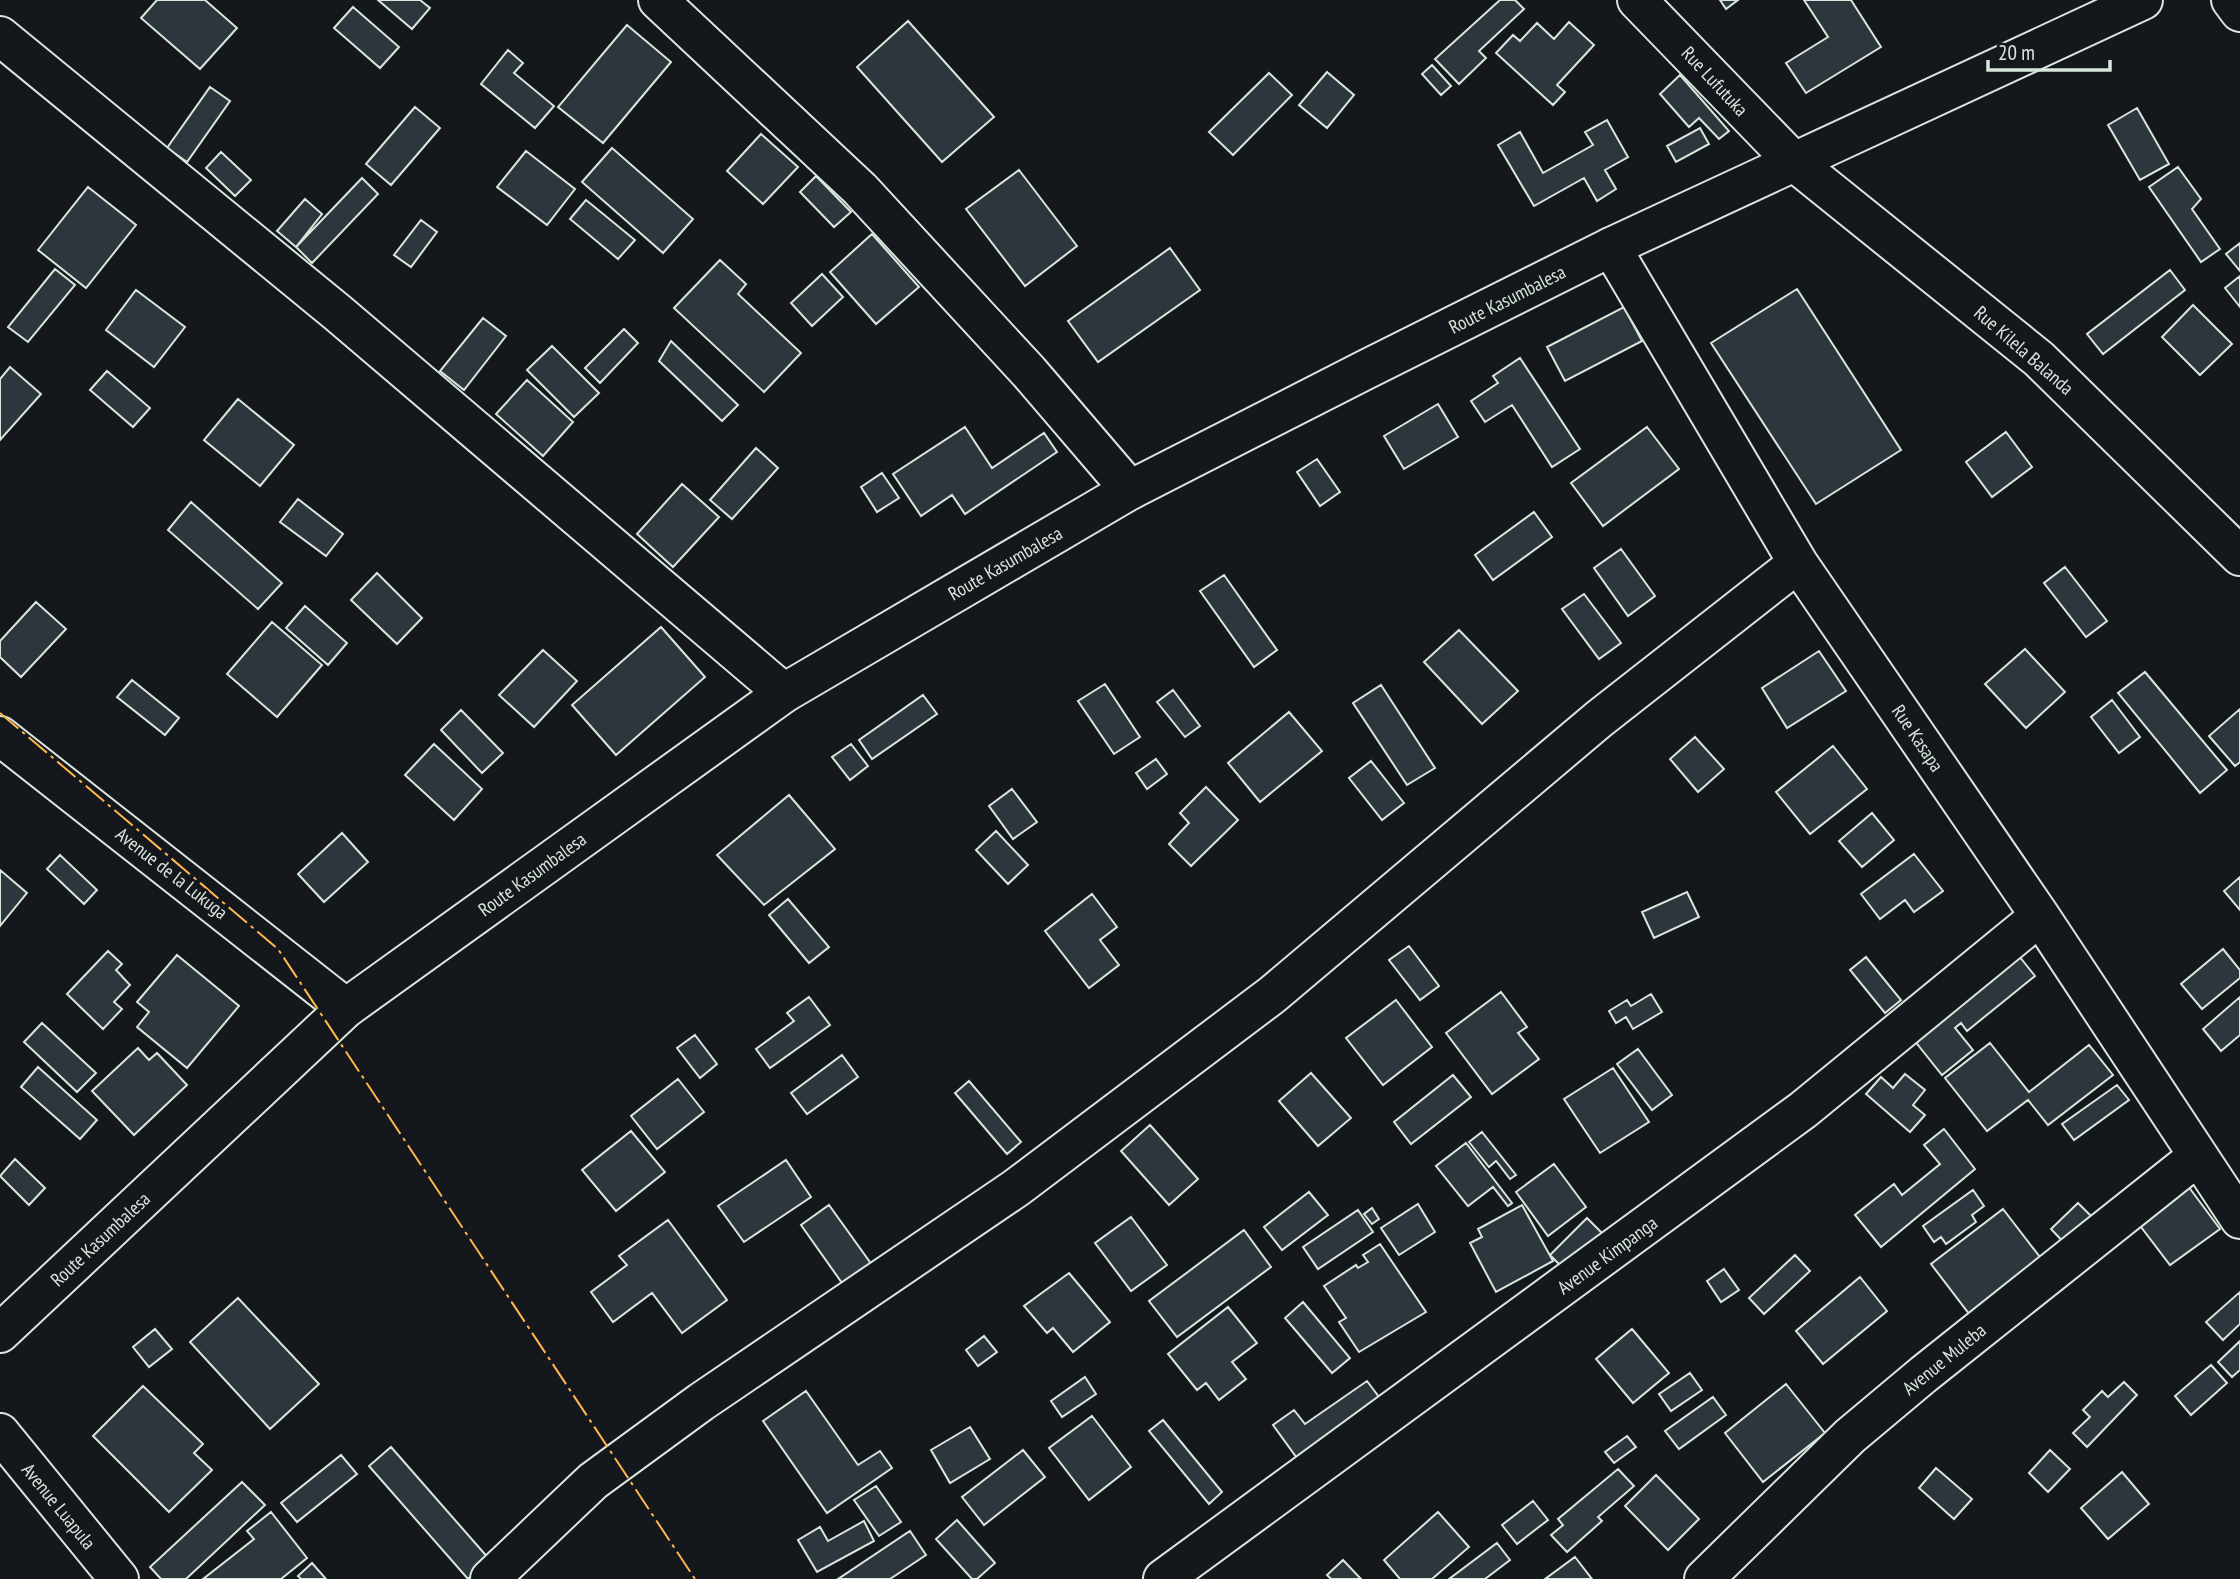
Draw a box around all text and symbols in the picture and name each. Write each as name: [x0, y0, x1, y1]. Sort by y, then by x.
scale bar: [1988, 28, 2110, 72]
text: 20 m: [1998, 39, 2035, 66]
street label: Rue Lufutuka: [1677, 41, 1753, 121]
street label: Route Kasumbalesa: [1445, 259, 1569, 339]
street label: Rue Kilela Balanda: [1969, 300, 2079, 400]
street label: Route Kasumbalesa: [944, 521, 1066, 605]
street label: Rue Kasapa: [1887, 700, 1949, 776]
street label: Avenue de la Lukuga: [111, 822, 233, 924]
street label: Route Kasumbalesa: [473, 827, 591, 921]
street label: Route Kasumbalesa: [45, 1187, 155, 1291]
street label: Avenue Kimpanga: [1552, 1211, 1662, 1299]
street label: Avenue Muleba: [1897, 1318, 1991, 1400]
street label: Avenue Luapula: [17, 1458, 101, 1554]

